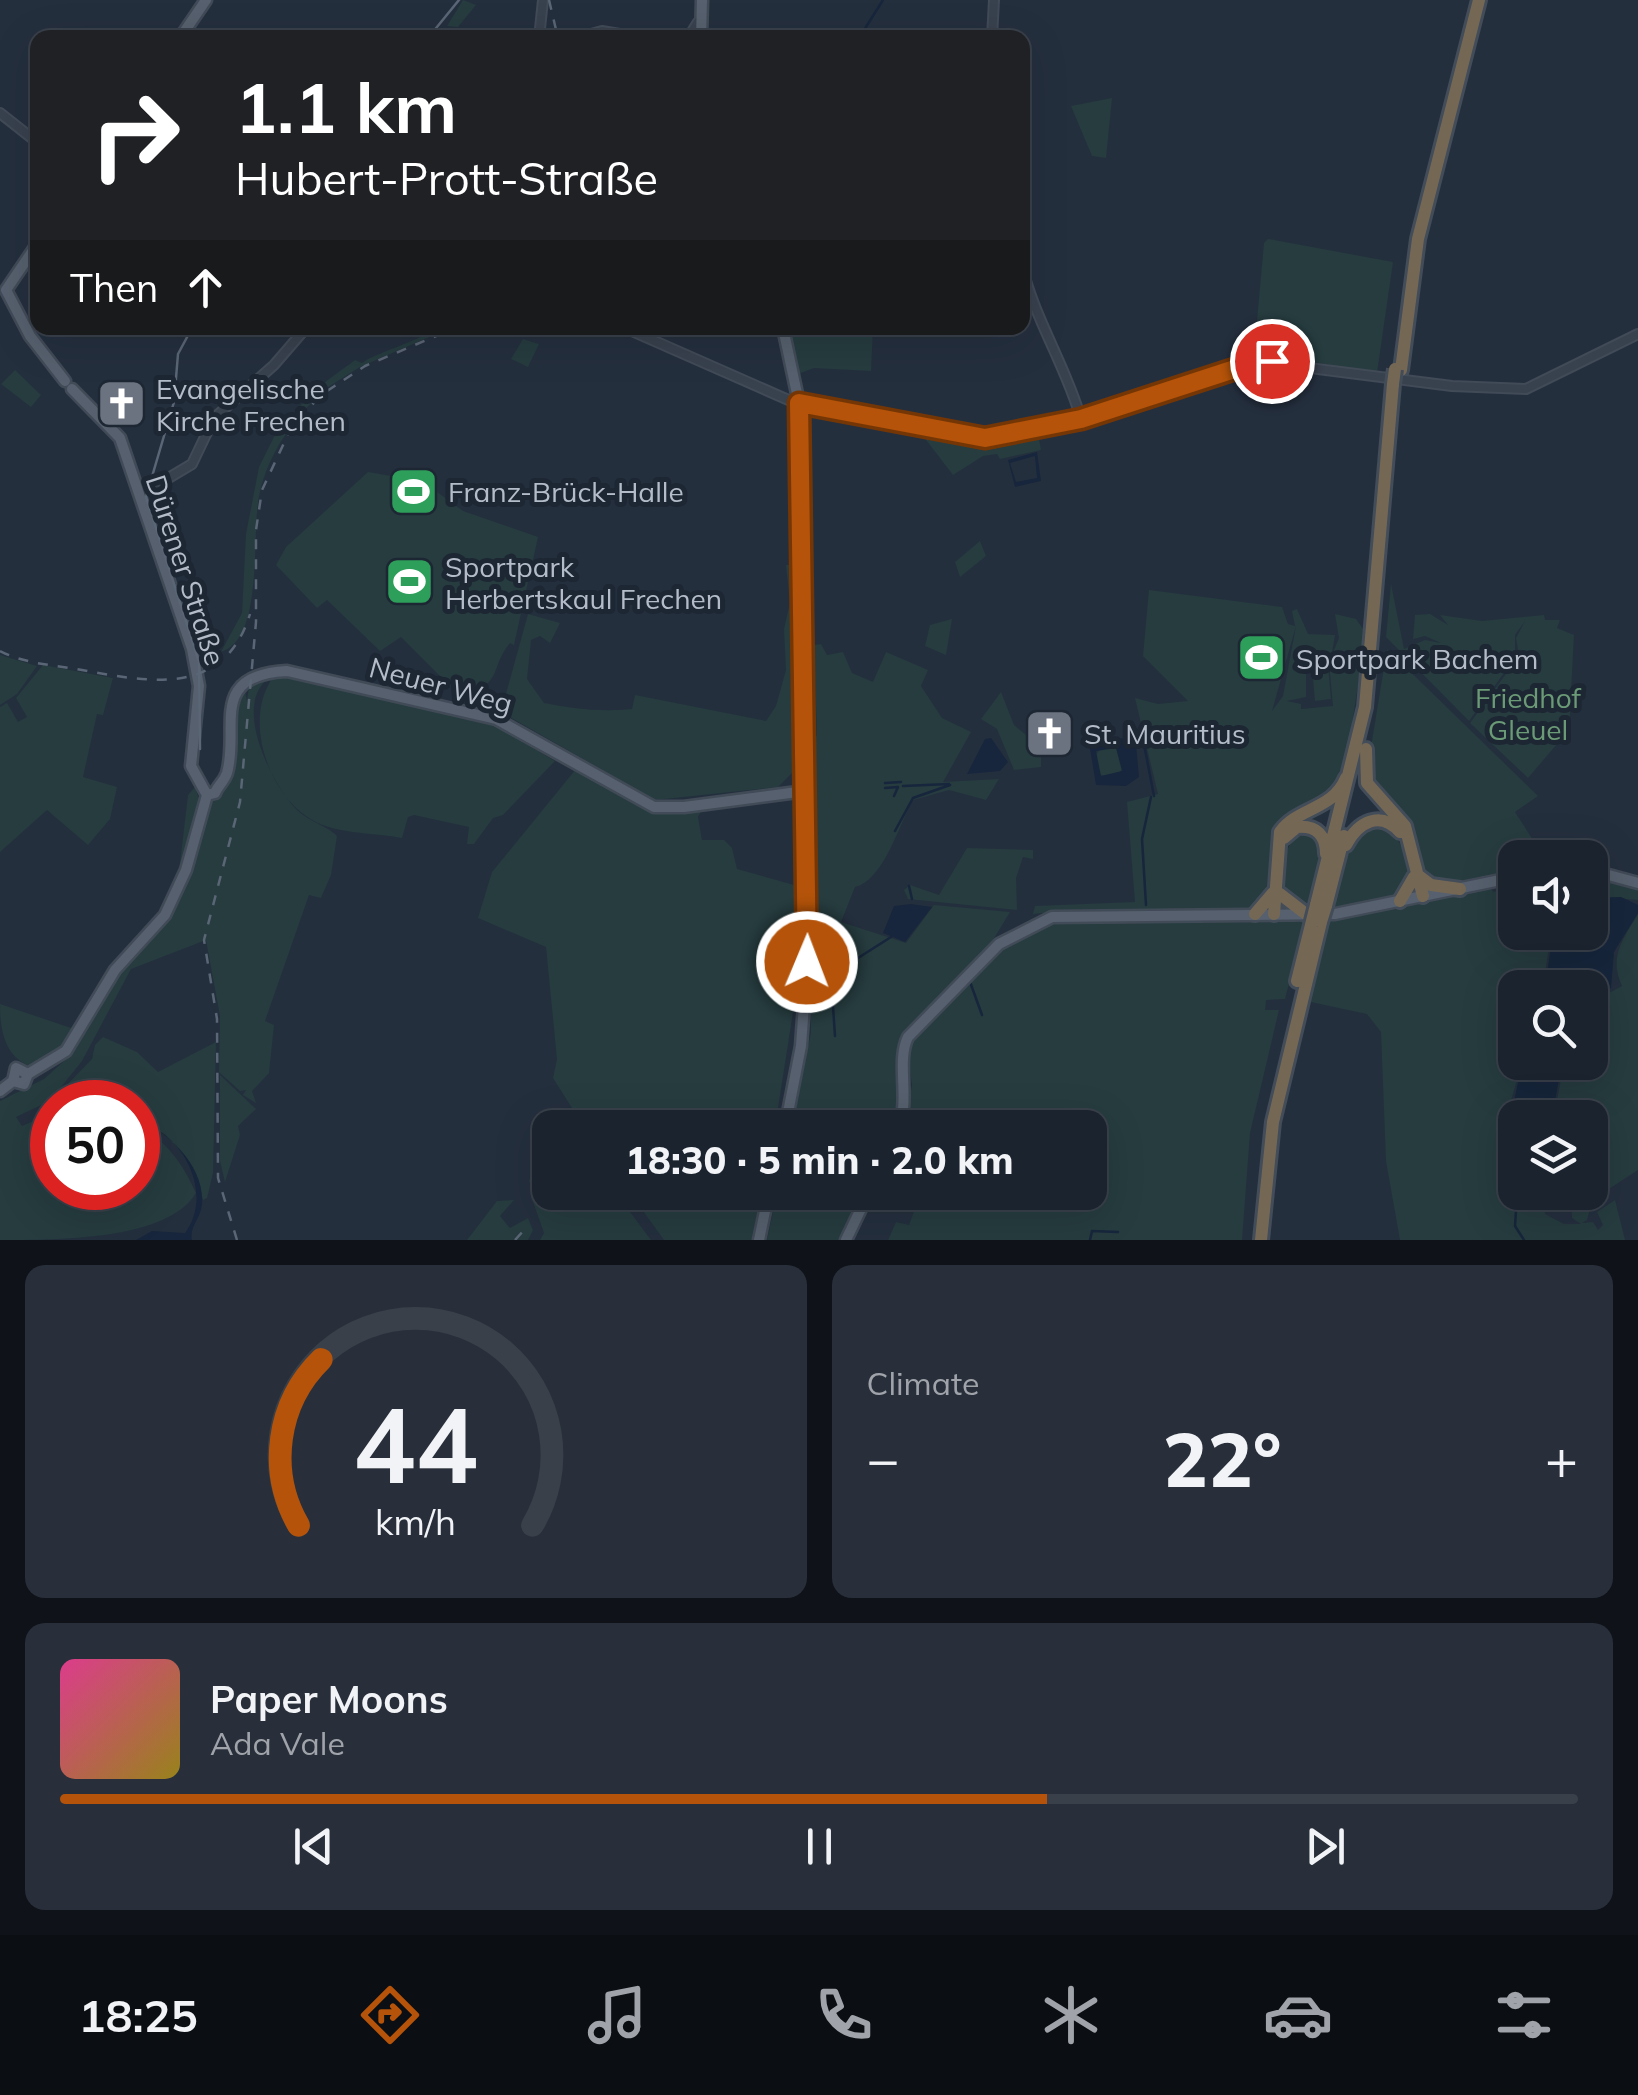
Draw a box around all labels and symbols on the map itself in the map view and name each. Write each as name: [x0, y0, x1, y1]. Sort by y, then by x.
pin: [1230, 319, 1315, 404]
place label: Evangelische Kirche Frechen: [156, 371, 346, 438]
church icon: Evangelische Kirche Frechen: [95, 378, 147, 430]
sports icon: Franz-Brück-Halle: [387, 465, 439, 517]
street label: Dürener Straße: [139, 470, 233, 670]
place label: Franz-Brück-Halle: [448, 474, 684, 509]
place label: Sportpark Herbertskaul Frechen: [445, 549, 722, 616]
sports icon: Sportpark Herbertskaul Frechen: [384, 556, 436, 608]
sports icon: Sportpark Bachem: [1235, 632, 1287, 684]
place label: Sportpark Bachem: [1296, 641, 1538, 676]
street label: Neuer Weg: [366, 649, 516, 721]
park label: Friedhof Gleuel: [1475, 680, 1582, 747]
church icon: St. Mauritius: [1023, 707, 1075, 759]
place label: St. Mauritius: [1084, 716, 1246, 751]
position arrow: [755, 910, 859, 1014]
speed limit sign: 50: [30, 1080, 160, 1210]

